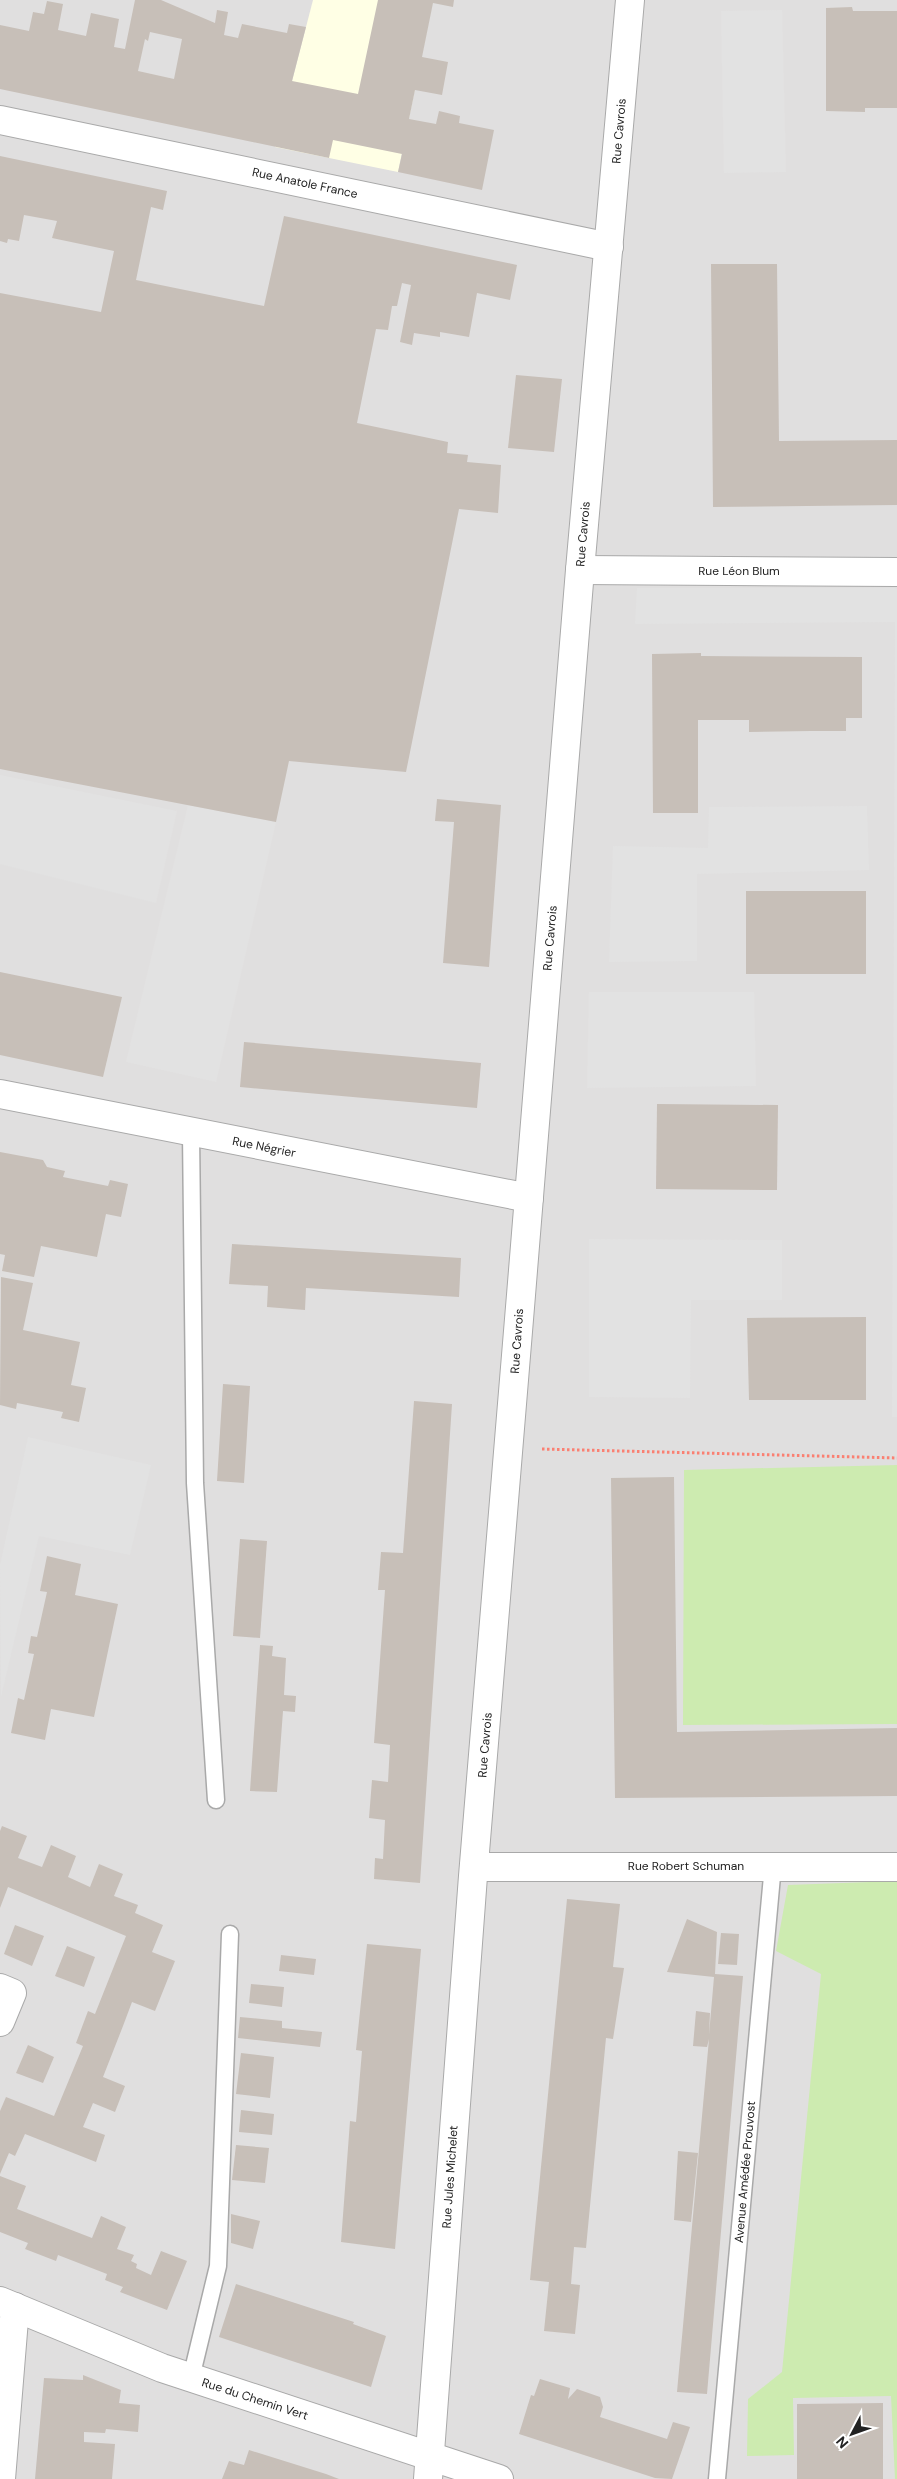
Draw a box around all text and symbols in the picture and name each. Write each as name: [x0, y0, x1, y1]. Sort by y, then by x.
street label: Rue Cavrois: [608, 98, 630, 164]
street label: Rue Anatole France: [251, 164, 359, 202]
street label: Rue Cavrois: [572, 501, 594, 567]
street label: Rue Léon Blum: [698, 563, 780, 579]
street label: Rue Cavrois: [539, 905, 561, 971]
street label: Rue Négrier: [231, 1133, 298, 1161]
street label: Rue Cavrois: [507, 1308, 527, 1374]
street label: Rue Cavrois: [474, 1712, 496, 1778]
street label: Rue Robert Schuman: [628, 1858, 744, 1874]
street label: Avenue Amédée Prouvost: [731, 2100, 759, 2244]
street label: Rue Jules Michelet: [438, 2125, 462, 2229]
street label: Rue du Chemin Vert: [200, 2374, 310, 2424]
north arrow: [827, 2409, 877, 2459]
text: N: [832, 2433, 852, 2452]

